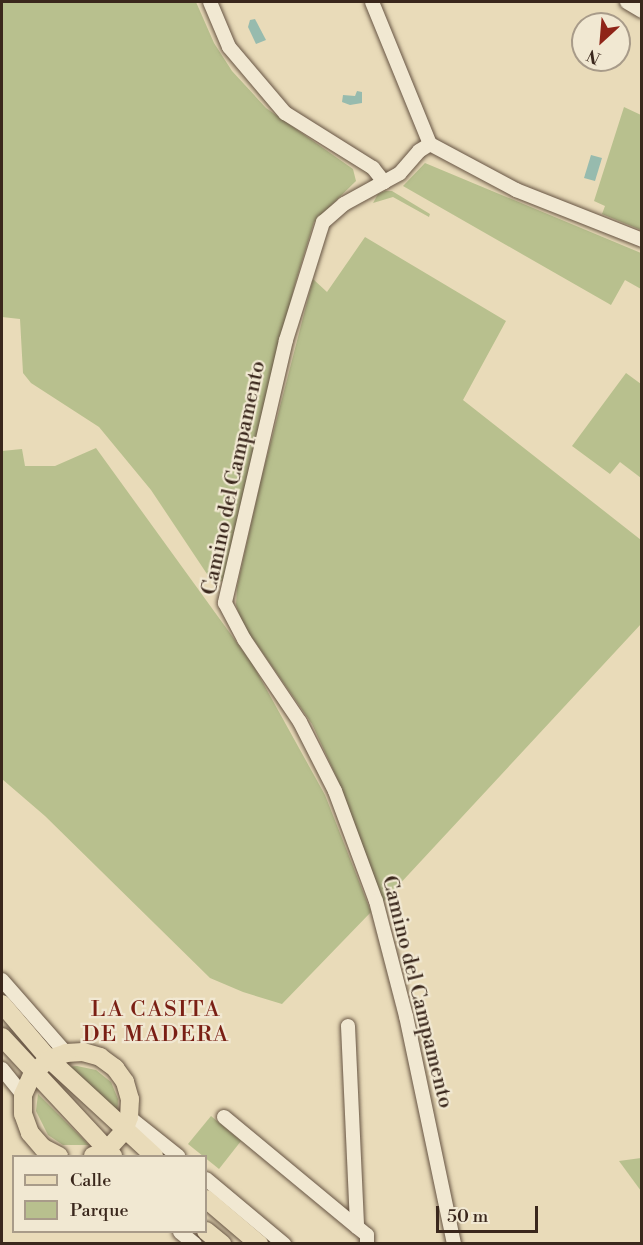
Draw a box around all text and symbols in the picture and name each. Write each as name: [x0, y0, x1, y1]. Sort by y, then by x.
north arrow: [571, 12, 631, 72]
text: N: [584, 45, 604, 68]
street label: Camino del Campamento: [197, 359, 271, 597]
street label: Camino del Campamento: [376, 873, 458, 1111]
district label: LA CASITA DE MADERA: [82, 996, 230, 1048]
legend: [12, 1155, 207, 1233]
text: Calle: [70, 1169, 111, 1192]
scale bar: [439, 1194, 541, 1232]
text: Parque: [70, 1199, 129, 1222]
text: 50 m: [447, 1205, 488, 1228]

